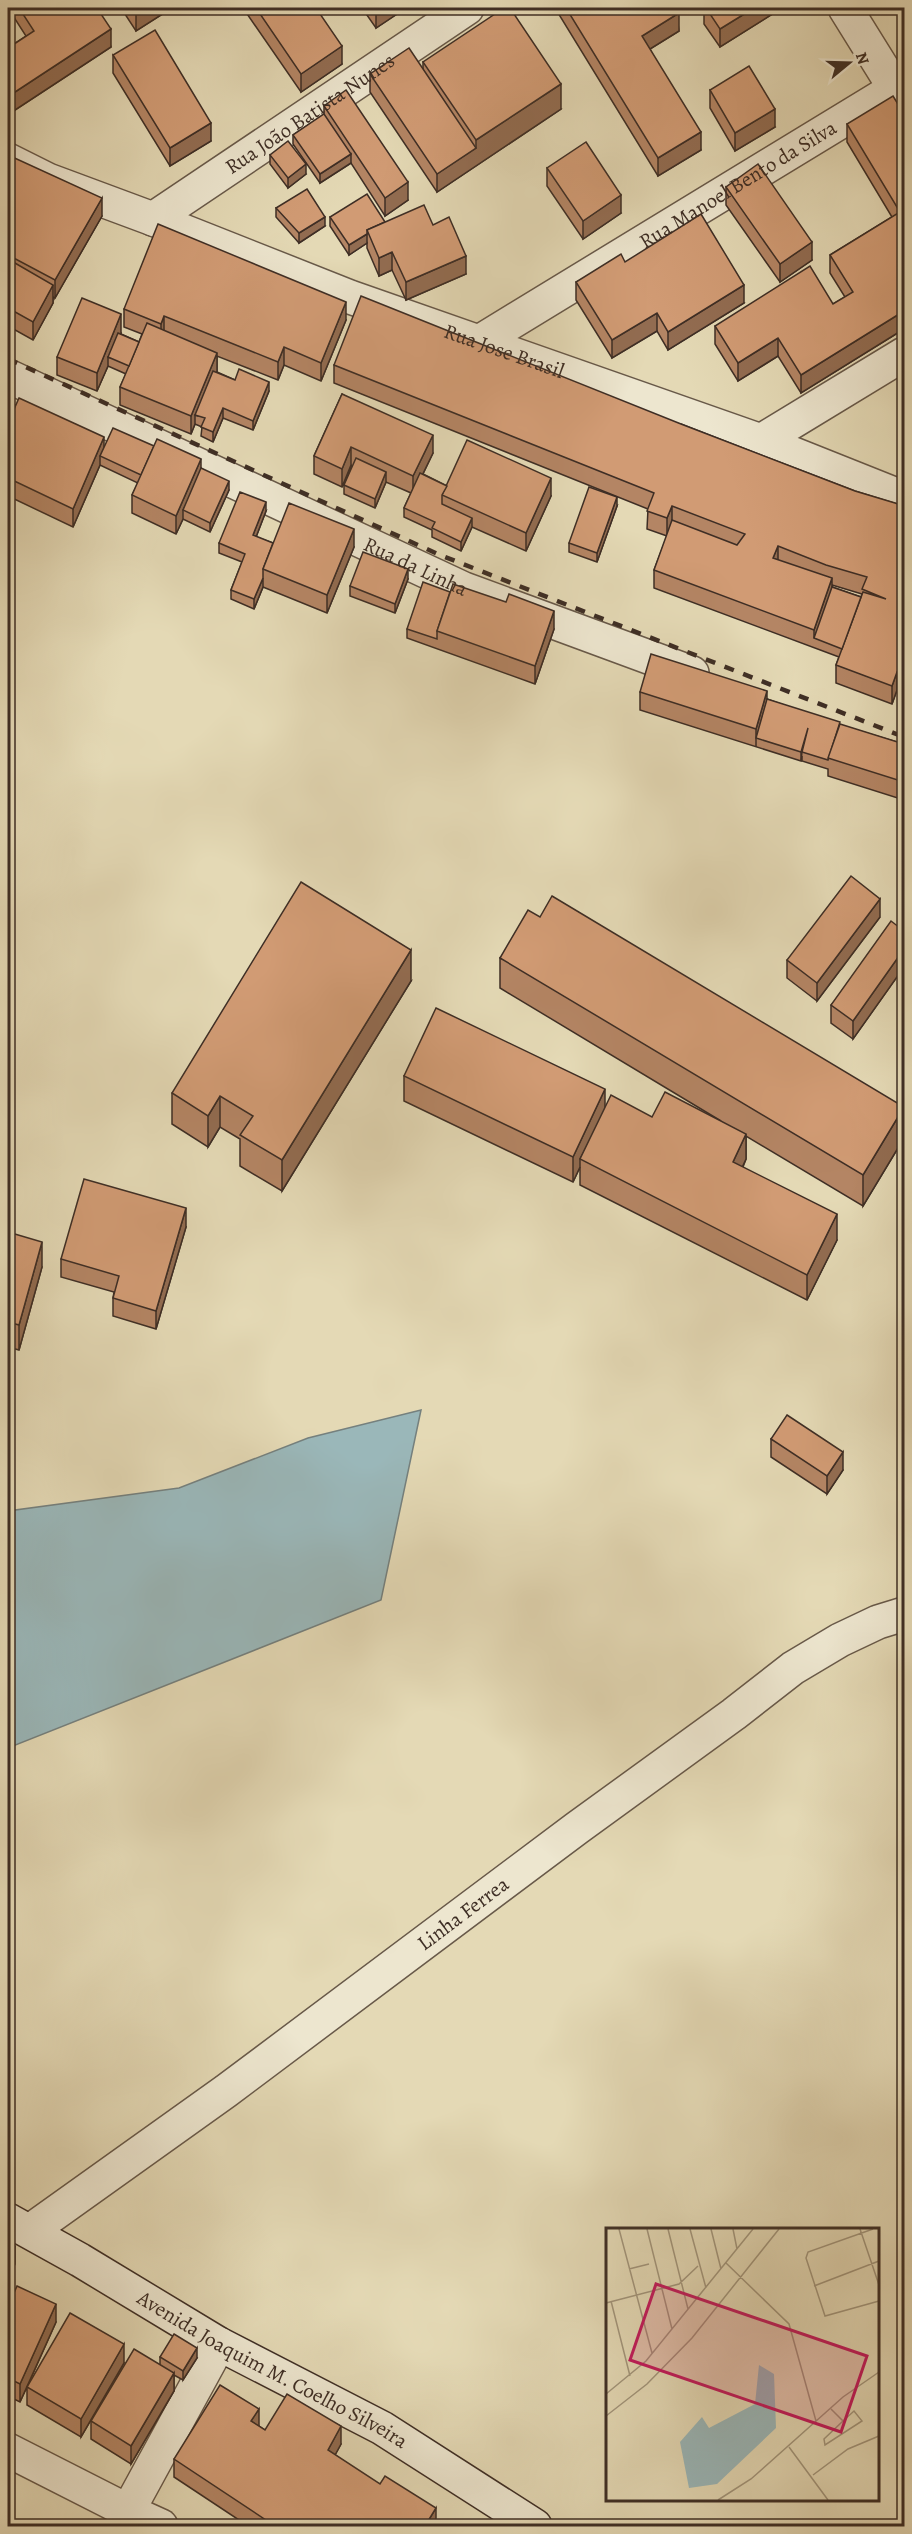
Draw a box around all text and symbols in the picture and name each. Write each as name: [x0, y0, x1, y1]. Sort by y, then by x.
north arrow: [819, 33, 879, 93]
street label: Rua João Batista Nunes: [220, 46, 400, 181]
text: N: [850, 49, 875, 68]
street label: Rua Manoel Bento da Silva: [634, 113, 842, 255]
street label: Rua Jose Brasil: [440, 317, 568, 385]
street label: Rua da Linha: [359, 530, 473, 603]
street label: Linha Ferrea: [412, 1870, 515, 1957]
inset map: [606, 2228, 879, 2501]
street label: Avenida Joaquim M. Coelho Silveira: [131, 2283, 413, 2455]

